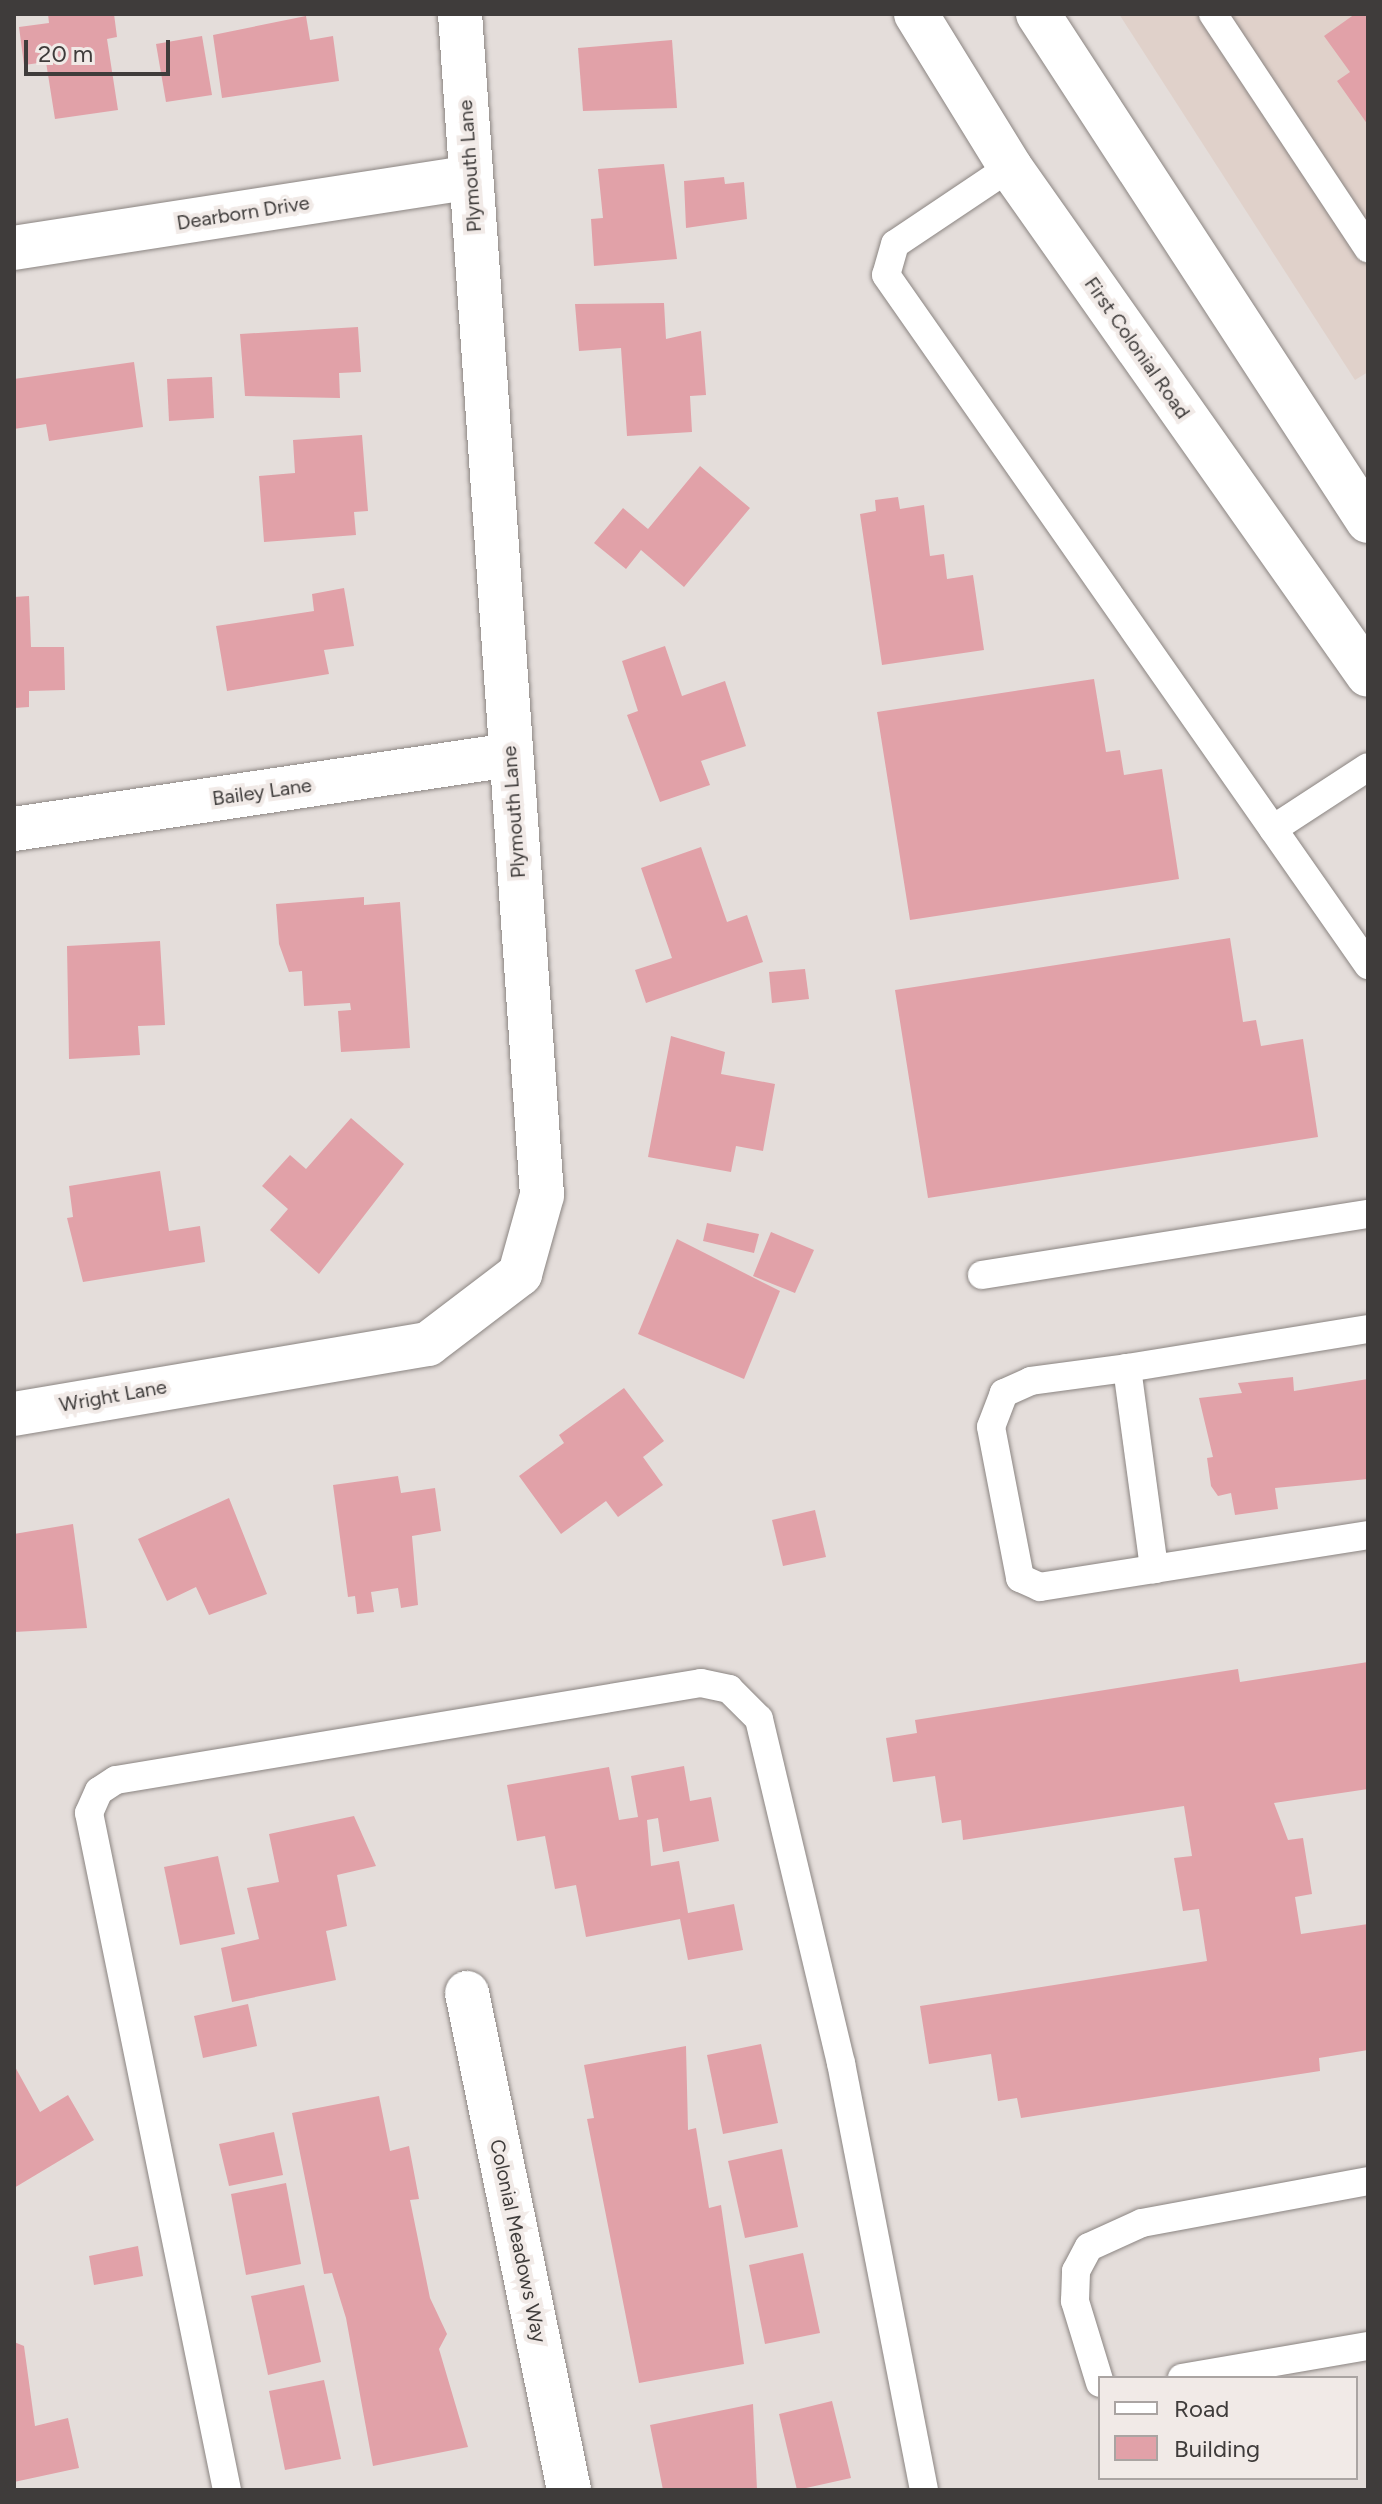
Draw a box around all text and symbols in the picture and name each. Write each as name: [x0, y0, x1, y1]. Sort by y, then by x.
scale bar: [28, 24, 174, 74]
text: 20 m: [38, 39, 93, 68]
street label: Plymouth Lane: [453, 99, 487, 233]
street label: Dearborn Drive: [175, 191, 311, 235]
street label: First Colonial Road: [1079, 273, 1195, 423]
street label: Plymouth Lane: [497, 745, 531, 879]
street label: Bailey Lane: [211, 773, 313, 811]
street label: Wright Lane: [57, 1375, 169, 1417]
street label: Colonial Meadows Way: [485, 2137, 551, 2345]
legend: [1098, 2376, 1358, 2480]
text: Road: [1174, 2394, 1229, 2423]
text: Building: [1174, 2434, 1260, 2463]

